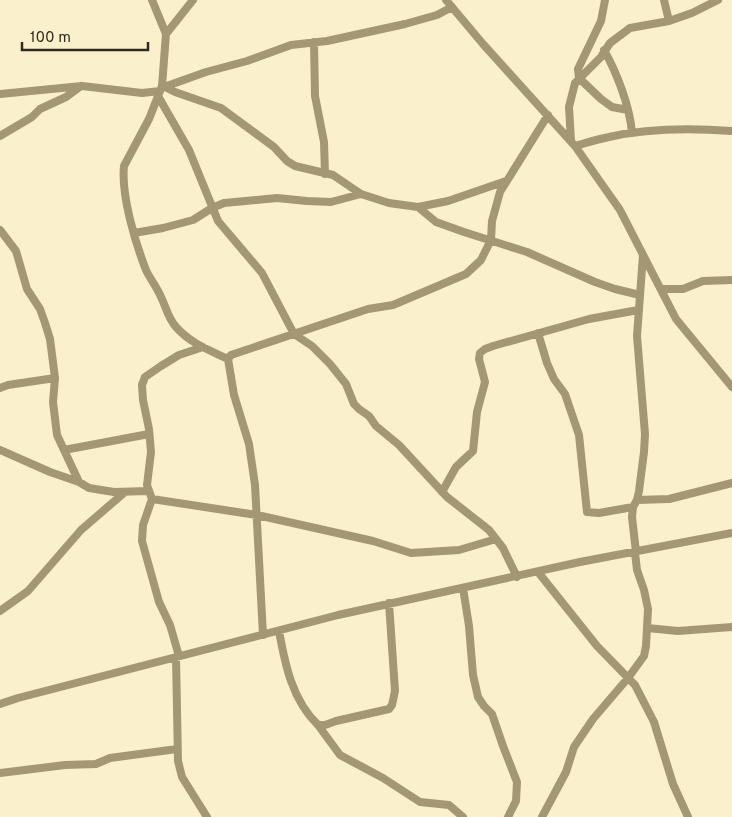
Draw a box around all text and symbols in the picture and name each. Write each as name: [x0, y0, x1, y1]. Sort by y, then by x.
scale bar: [22, 20, 149, 52]
text: 100 m: [30, 29, 71, 48]

